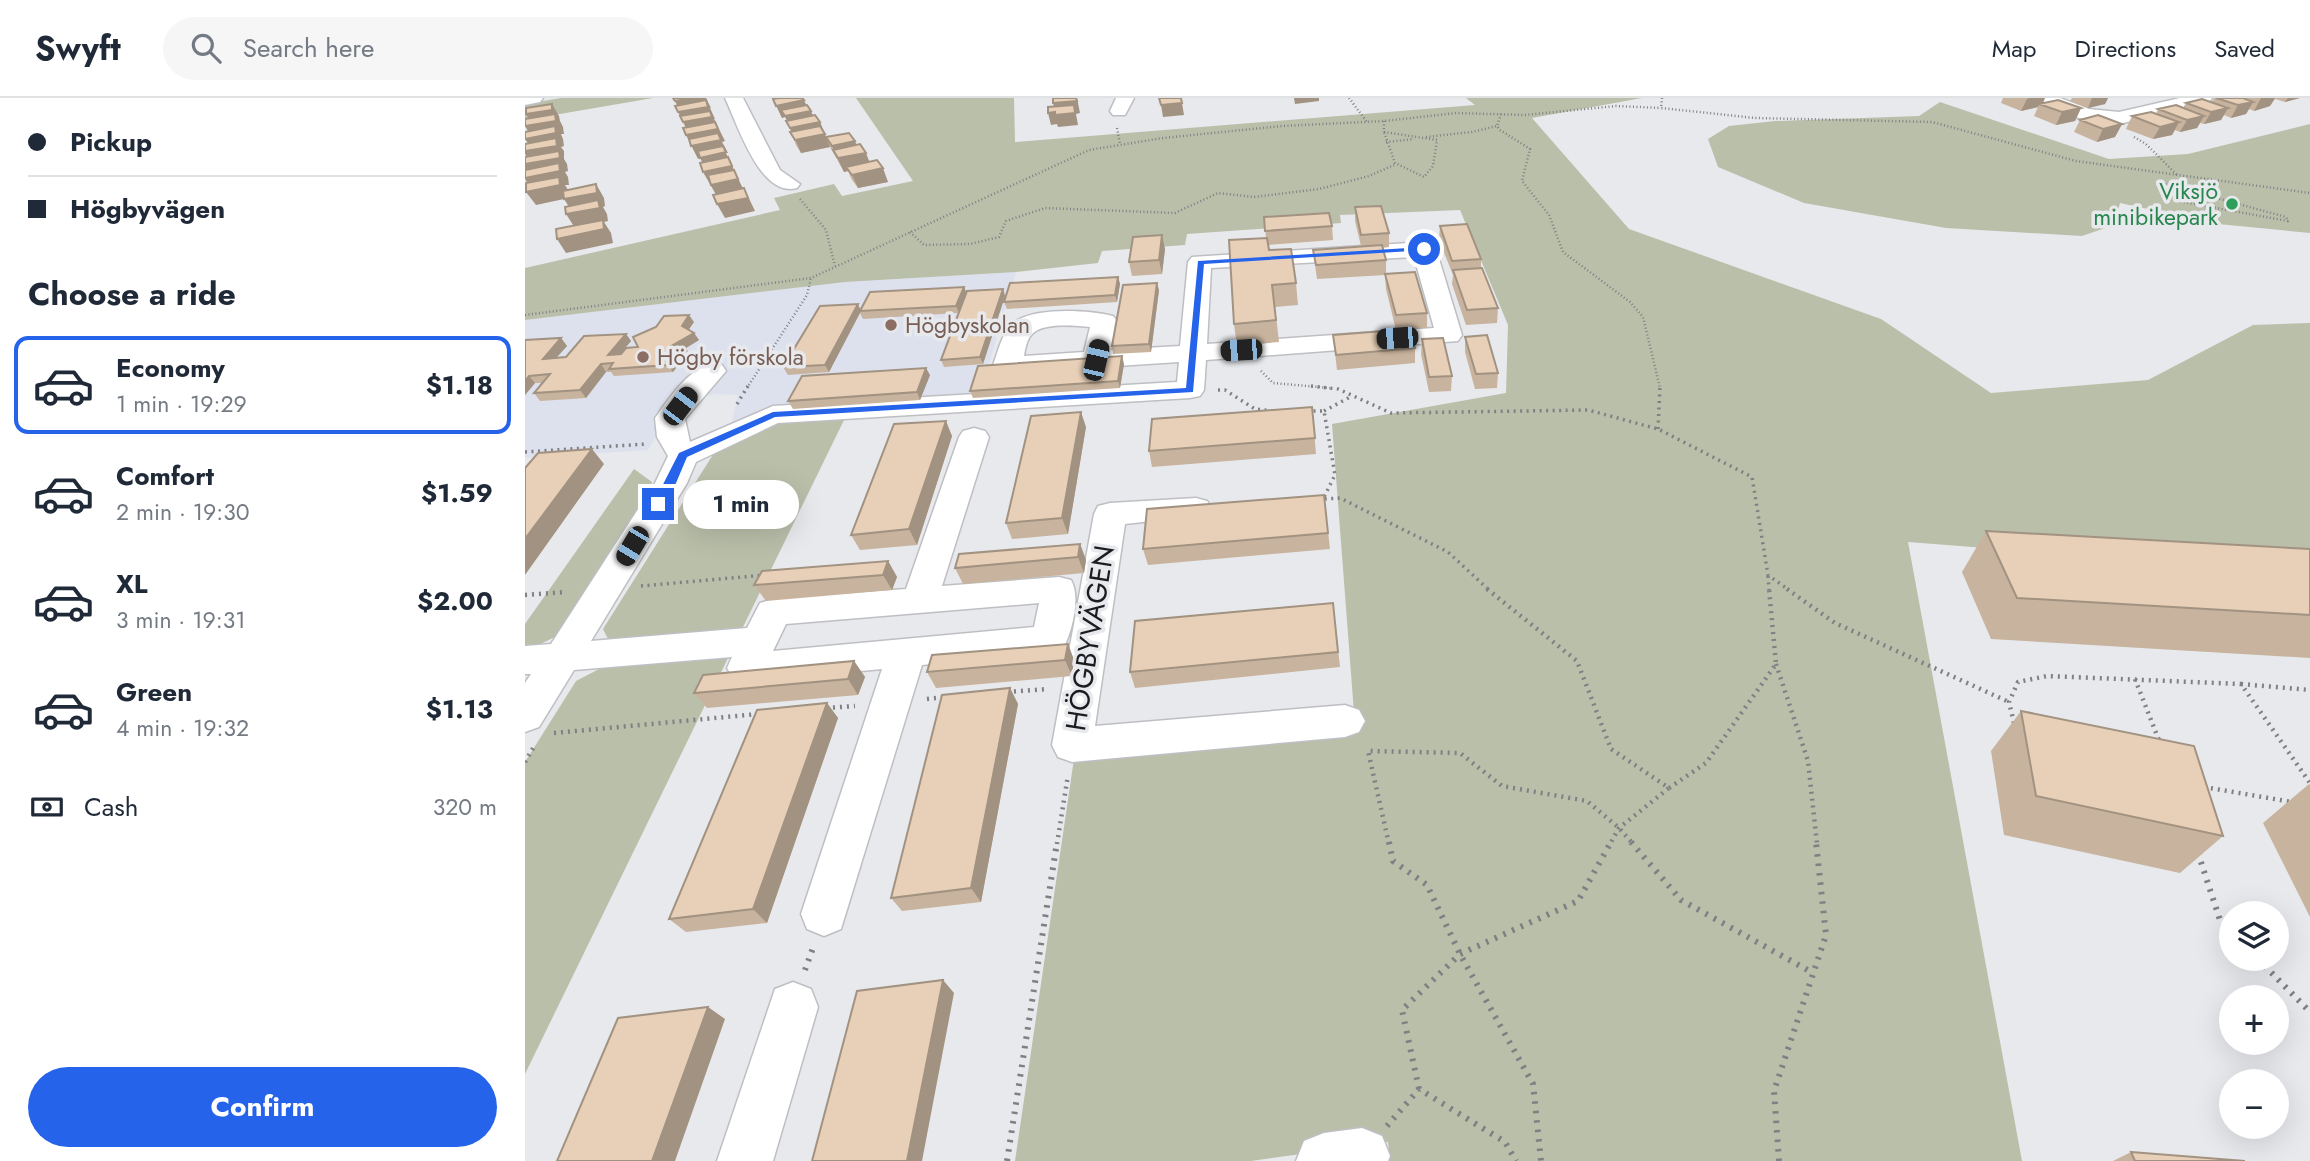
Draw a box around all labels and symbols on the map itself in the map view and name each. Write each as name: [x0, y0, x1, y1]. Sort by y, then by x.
place label: Viksjö minibikepark: [2093, 174, 2219, 234]
marker: Viksjö minibikepark: [2224, 196, 2240, 212]
route start: [1408, 233, 1440, 265]
place label: Högbyskolan: [905, 308, 1030, 342]
marker: Högbyskolan: [883, 317, 899, 333]
car: [1376, 326, 1419, 350]
car: [1082, 337, 1111, 383]
car: [1220, 338, 1263, 362]
place label: Högby förskola: [657, 340, 804, 374]
marker: Högby förskola: [635, 349, 651, 365]
car: [659, 383, 702, 429]
callout: 1 min: [683, 480, 798, 528]
route end: [642, 488, 674, 520]
car: [613, 523, 652, 569]
street label: HÖGBYVÄGEN: [1055, 542, 1125, 734]

